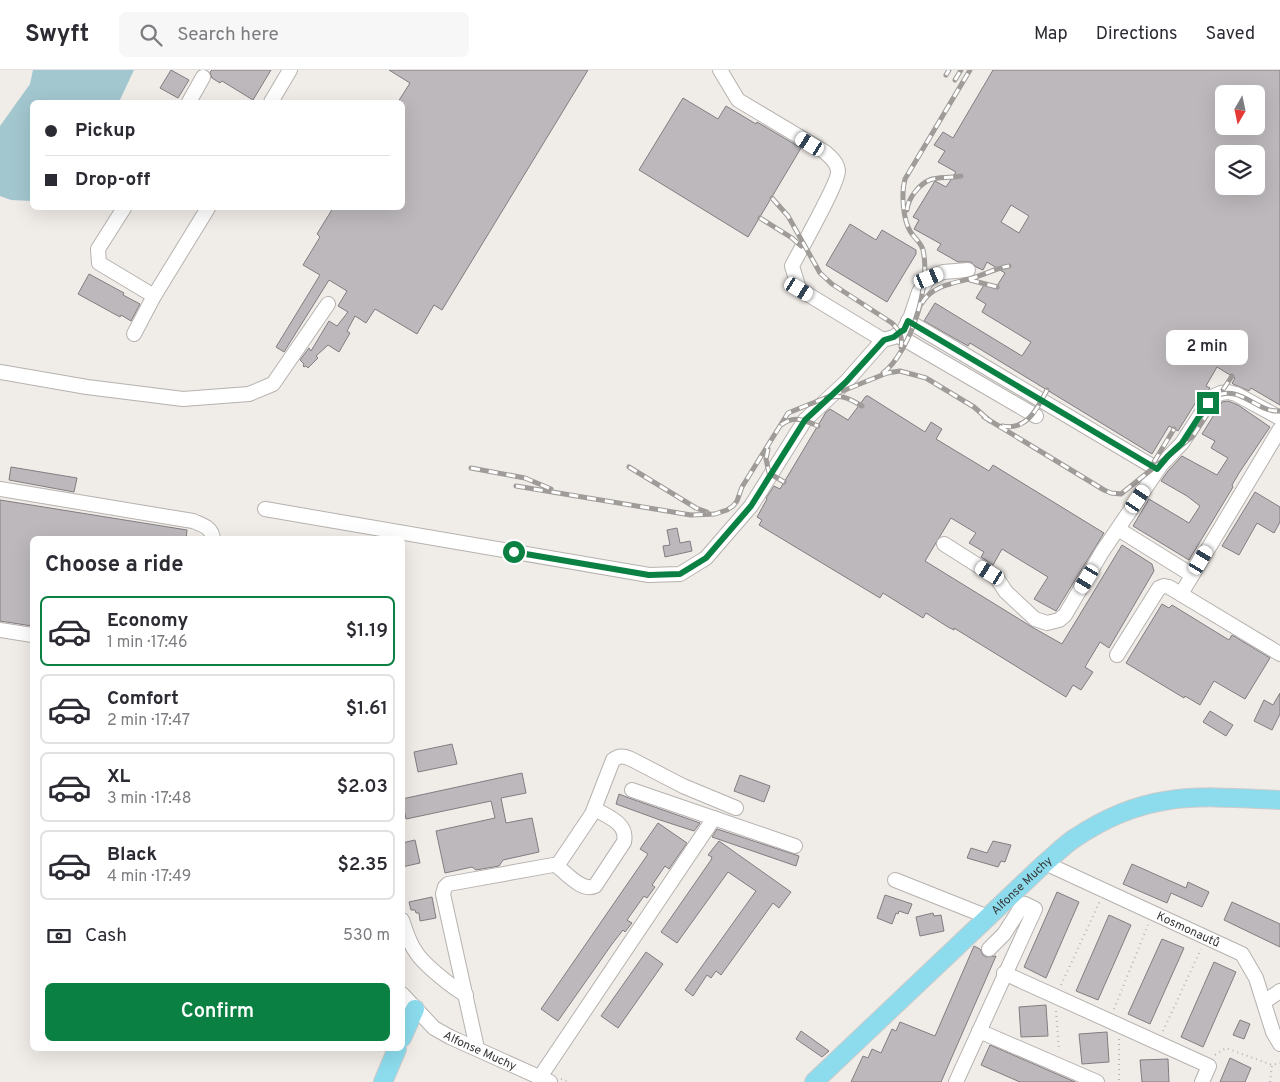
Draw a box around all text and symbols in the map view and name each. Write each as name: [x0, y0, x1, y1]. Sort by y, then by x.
search box: [119, 12, 469, 57]
text: Swyft: [25, 20, 89, 50]
icon: search: [137, 21, 165, 49]
text: Search here: [177, 23, 279, 47]
text: Map: [1034, 23, 1068, 46]
text: Directions: [1096, 23, 1178, 46]
text: Saved: [1206, 23, 1255, 46]
north arrow: [1215, 85, 1265, 135]
map controls: [1215, 85, 1265, 195]
text: Pickup: [75, 119, 135, 143]
car: [793, 130, 826, 158]
button: layers: [1215, 145, 1265, 195]
text: Drop-off: [75, 168, 150, 192]
car: [912, 265, 945, 291]
car: [782, 275, 815, 303]
callout: 2 min: [1167, 330, 1249, 366]
text: 2 min: [1186, 337, 1228, 357]
route end: [1197, 392, 1219, 414]
car: [1123, 482, 1152, 516]
route start: [503, 541, 525, 563]
car: [1186, 543, 1215, 577]
text: Choose a ride: [45, 552, 183, 579]
car: [973, 559, 1006, 587]
car: [1072, 562, 1101, 596]
icon: car: [47, 609, 92, 654]
text: Economy: [107, 609, 188, 633]
text: $1.19: [346, 619, 388, 643]
text: 1 min · 17:46: [107, 633, 188, 653]
icon: car: [47, 687, 92, 732]
text: Comfort: [107, 687, 179, 711]
text: $1.61: [346, 697, 388, 721]
text: 2 min · 17:47: [107, 711, 190, 731]
icon: car: [47, 765, 92, 810]
text: XL: [107, 765, 130, 789]
text: $2.03: [337, 775, 388, 799]
text: 3 min · 17:48: [107, 789, 191, 809]
icon: car: [47, 843, 92, 888]
text: Black: [107, 843, 157, 867]
text: $2.35: [337, 853, 388, 877]
street label: Alfonse Muchy: [988, 853, 1056, 919]
text: 4 min · 17:49: [107, 867, 191, 887]
street label: Kosmonautů: [1154, 909, 1222, 952]
icon: cash: [45, 922, 73, 950]
text: Cash: [85, 924, 127, 948]
text: 530 m: [343, 926, 390, 946]
button: Confirm: [45, 983, 390, 1041]
street label: Alfonse Muchy: [440, 1028, 519, 1075]

